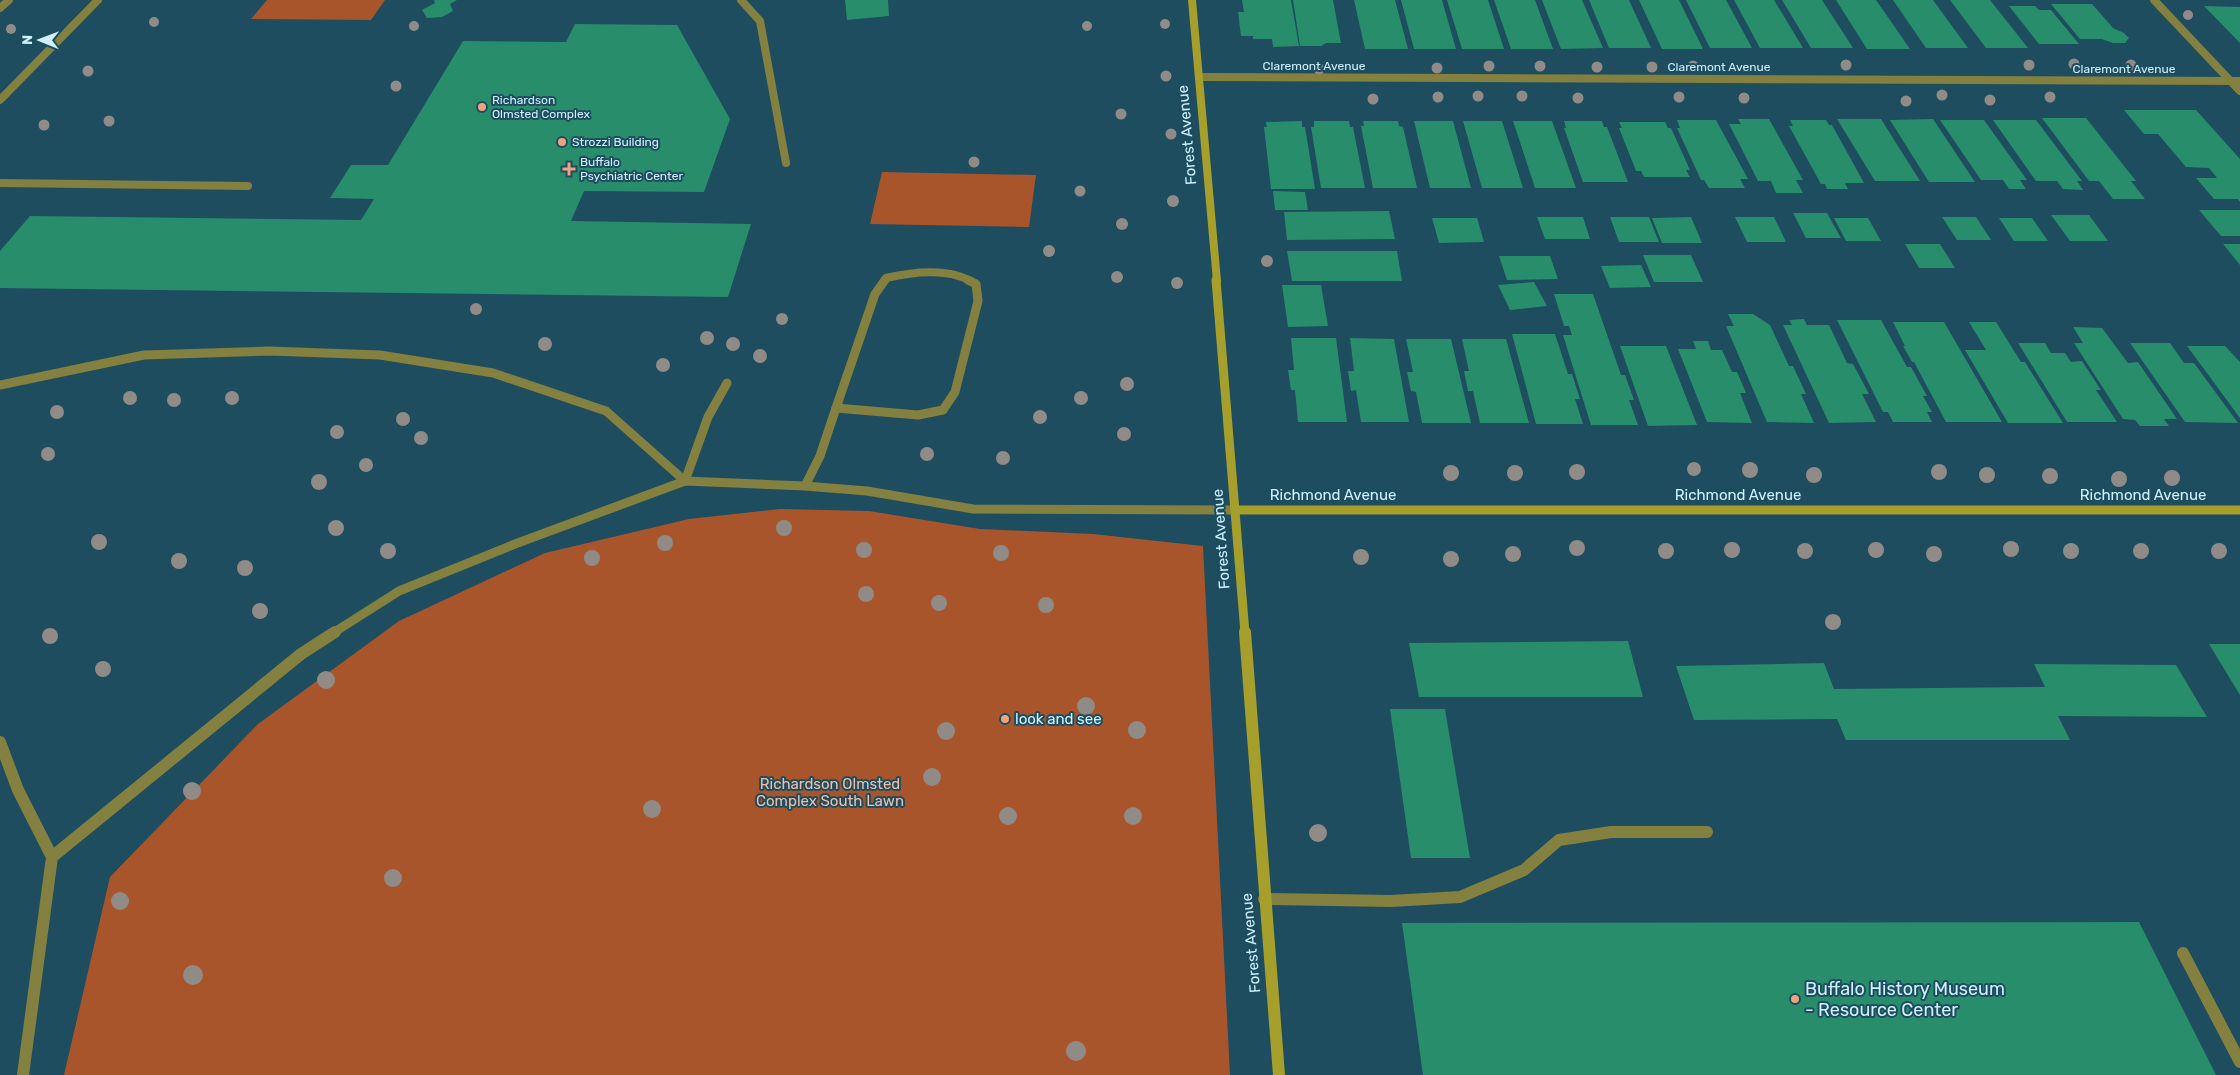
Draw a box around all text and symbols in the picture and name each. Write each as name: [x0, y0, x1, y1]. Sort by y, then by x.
north arrow: [15, 15, 65, 65]
text: N: [19, 35, 36, 45]
street label: Claremont Avenue: [1263, 59, 1366, 73]
street label: Claremont Avenue: [1668, 60, 1771, 74]
street label: Claremont Avenue: [2073, 62, 2176, 76]
street label: Forest Avenue: [1174, 84, 1200, 186]
place label: Richardson Olmsted Complex: [492, 93, 591, 121]
marker: Richardson Olmsted Complex: [476, 101, 488, 113]
place label: Strozzi Building: [572, 135, 659, 149]
marker: Strozzi Building: [556, 136, 568, 148]
place label: Buffalo Psychiatric Center: [580, 155, 683, 183]
marker: Buffalo Psychiatric Center: [562, 162, 576, 176]
street label: Richmond Avenue: [1270, 486, 1396, 504]
street label: Richmond Avenue: [1675, 486, 1801, 504]
street label: Richmond Avenue: [2080, 486, 2206, 504]
street label: Forest Avenue: [1209, 488, 1233, 590]
place label: look and see: [1015, 710, 1102, 728]
marker: look and see: [999, 713, 1011, 725]
park label: Richardson Olmsted Complex South Lawn: [756, 775, 904, 810]
street label: Forest Avenue: [1238, 892, 1264, 994]
place label: Buffalo History Museum - Resource Center: [1805, 978, 2005, 1021]
marker: Buffalo History Museum - Resource Center: [1789, 993, 1801, 1005]

